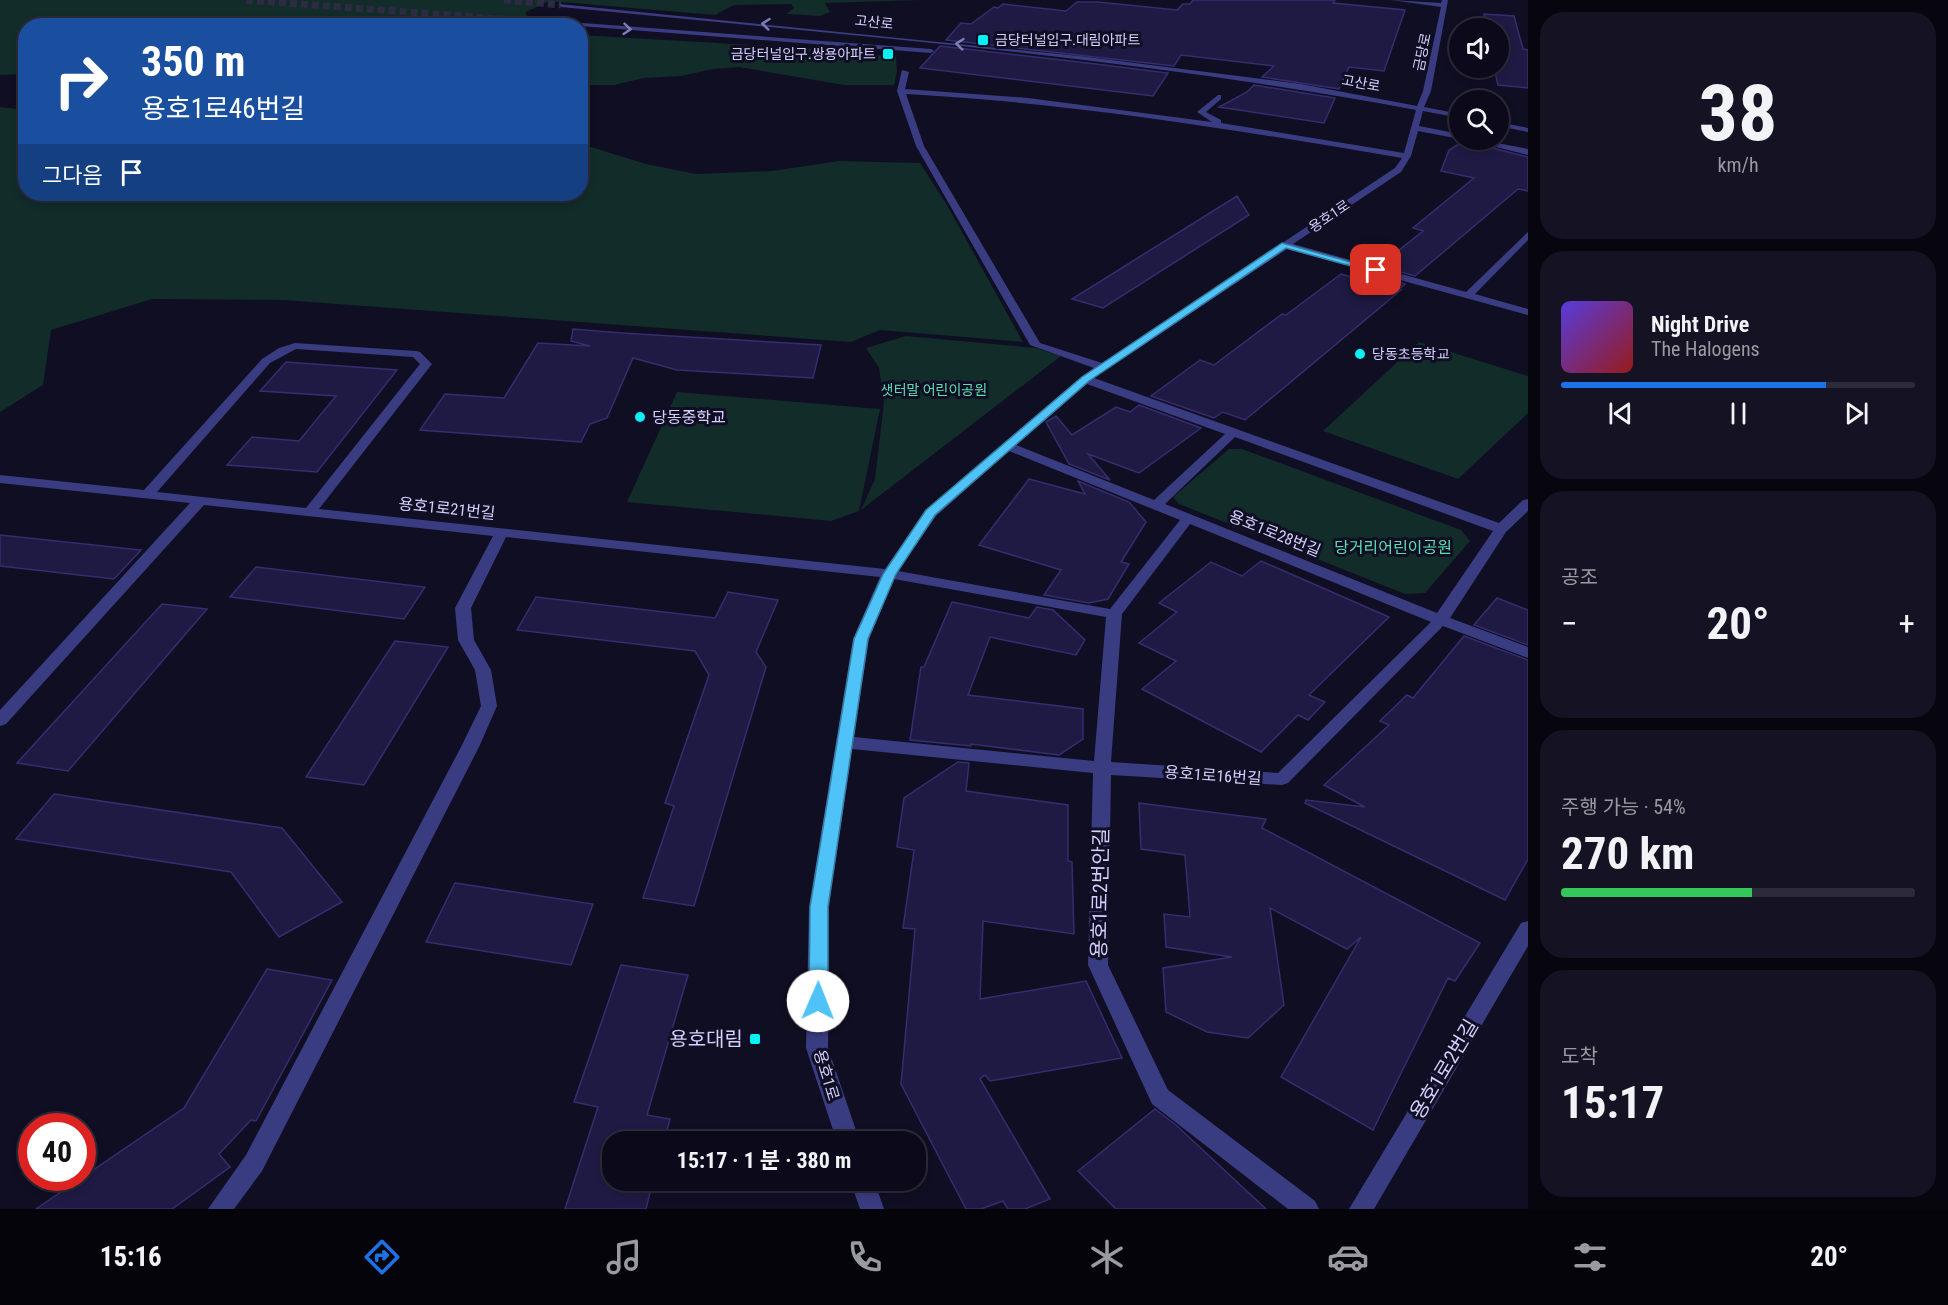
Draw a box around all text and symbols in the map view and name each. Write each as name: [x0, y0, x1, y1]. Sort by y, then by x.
street label: 고산로: [854, 12, 894, 32]
map controls: [1449, 18, 1509, 150]
button: sound: [1449, 18, 1509, 78]
one-way arrow: [761, 19, 771, 31]
one-way arrow: [623, 22, 632, 35]
street label: 금당로: [1410, 31, 1434, 73]
place label: 금당터널입구.대림아파트: [995, 32, 1140, 48]
marker: 금당터널입구.대림아파트: [976, 33, 990, 47]
text: 350 m: [141, 37, 246, 86]
one-way arrow: [955, 38, 964, 51]
icon: right: [42, 42, 120, 120]
place label: 금당터널입구.쌍용아파트: [731, 46, 876, 62]
marker: 금당터널입구.쌍용아파트: [881, 47, 895, 61]
text: 38: [1699, 68, 1777, 159]
street label: 고산로: [1341, 72, 1382, 94]
button: search: [1449, 90, 1509, 150]
text: 용호1로46번길: [141, 93, 305, 125]
text: km/h: [1717, 153, 1759, 177]
icon: arrive: [115, 156, 148, 189]
text: 그다음: [42, 163, 103, 188]
street label: 용호1로: [1306, 197, 1352, 235]
pin: [1350, 244, 1401, 295]
icon: arrive: [1359, 253, 1392, 286]
text: Night Drive: [1651, 312, 1749, 337]
text: The Halogens: [1651, 337, 1760, 361]
place label: 당동초등학교: [1372, 346, 1449, 362]
marker: 당동초등학교: [1353, 347, 1367, 361]
park label: 샛터말 어린이공원: [881, 382, 987, 398]
icon: previous: [1604, 397, 1637, 430]
icon: pause: [1722, 397, 1755, 430]
icon: next: [1840, 397, 1873, 430]
place label: 당동중학교: [652, 408, 726, 427]
marker: 당동중학교: [633, 410, 647, 424]
street label: 용호1로21번길: [398, 494, 496, 523]
street label: 용호1로28번길: [1226, 506, 1323, 560]
park label: 당거리어린이공원: [1334, 538, 1452, 557]
text: 공조: [1561, 565, 1598, 589]
text: 20°: [1707, 597, 1770, 650]
text: −: [1561, 604, 1578, 643]
text: +: [1899, 604, 1915, 643]
street label: 용호1로16번길: [1164, 763, 1262, 788]
text: 주행 가능 · 54%: [1561, 795, 1686, 819]
text: 270 km: [1561, 827, 1694, 880]
street label: 용호1로2번안길: [1087, 828, 1113, 958]
position arrow: [786, 969, 850, 1033]
street label: 용호1로2번길: [1405, 1015, 1483, 1123]
place label: 용호대림: [669, 1027, 743, 1051]
marker: 용호대림: [748, 1032, 762, 1046]
text: 도착: [1561, 1044, 1598, 1068]
street label: 용호1로: [810, 1047, 843, 1103]
text: 15:17: [1561, 1076, 1664, 1129]
speed limit sign: 40: [18, 1113, 96, 1191]
text: 15:17 · 1 분 · 380 m: [677, 1148, 851, 1173]
icon: directions: [361, 1236, 403, 1278]
icon: music: [603, 1236, 645, 1278]
icon: phone: [844, 1236, 886, 1278]
icon: climate: [1086, 1236, 1128, 1278]
icon: car: [1327, 1236, 1369, 1278]
icon: filters: [1569, 1236, 1611, 1278]
text: 15:16: [100, 1241, 162, 1273]
text: 20°: [1810, 1241, 1848, 1273]

